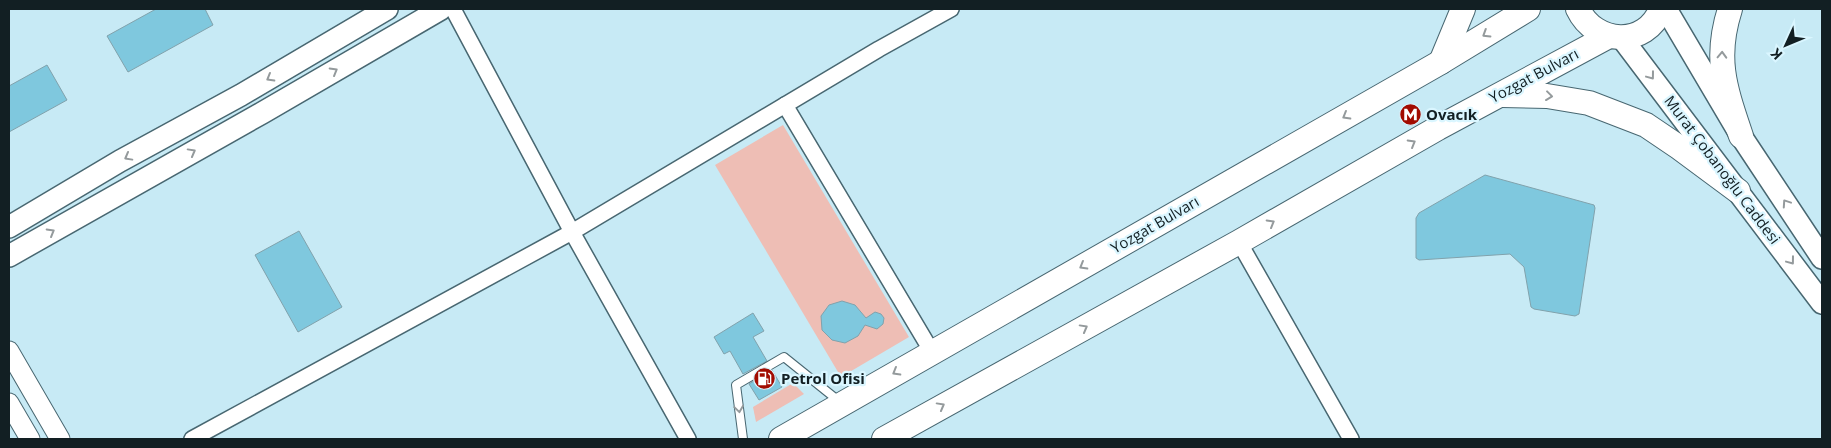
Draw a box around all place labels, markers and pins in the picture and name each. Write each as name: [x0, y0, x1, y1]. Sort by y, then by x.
metro station icon: Ovacık: [1398, 103, 1422, 127]
place label: Ovacık: [1426, 104, 1478, 124]
fuel station icon: Petrol Ofisi: [753, 367, 777, 391]
place label: Petrol Ofisi: [781, 368, 865, 388]

